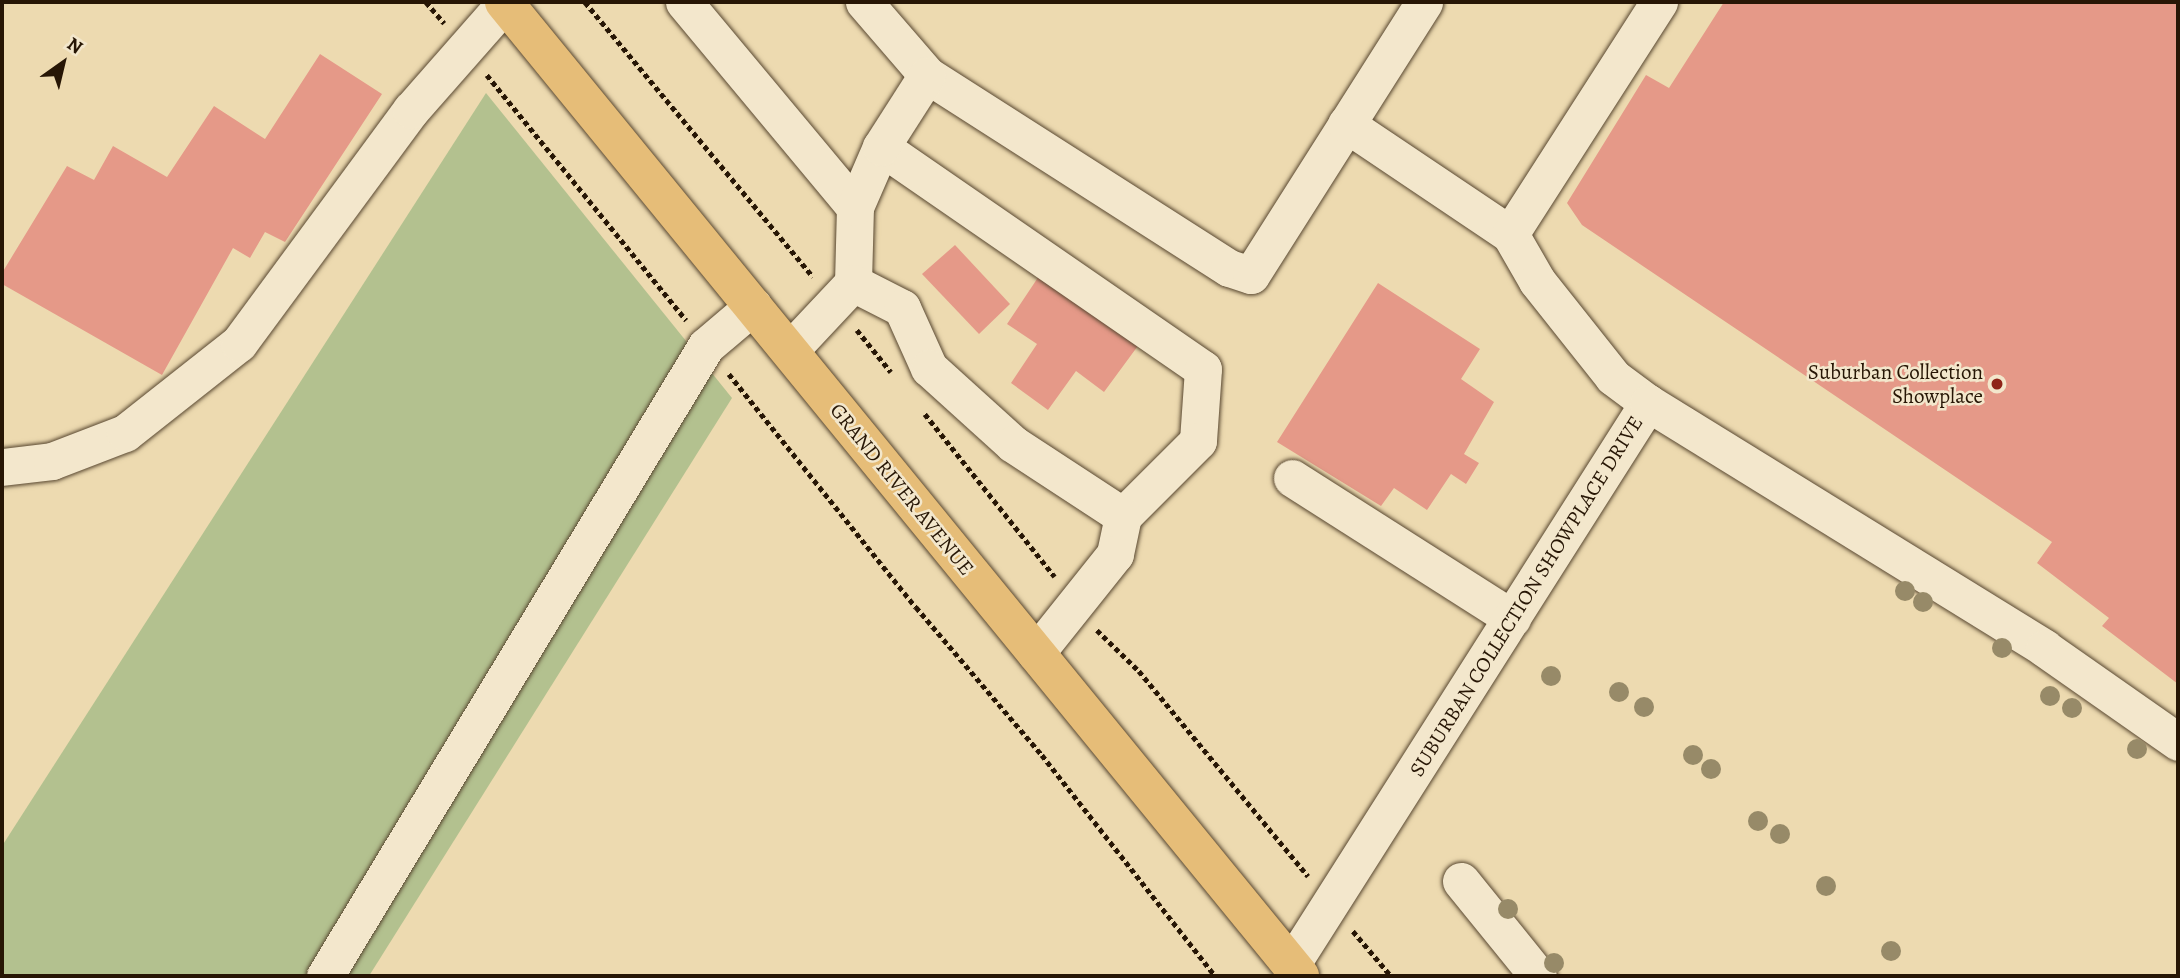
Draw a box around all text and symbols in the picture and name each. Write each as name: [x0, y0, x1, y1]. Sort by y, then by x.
north arrow: [28, 28, 98, 98]
text: N: [62, 31, 88, 60]
place label: Suburban Collection Showplace: [1808, 359, 1983, 409]
marker: Suburban Collection Showplace: [1989, 376, 2005, 392]
street label: GRAND RIVER AVENUE: [825, 398, 979, 580]
street label: SUBURBAN COLLECTION SHOWPLACE DRIVE: [1404, 411, 1648, 781]

